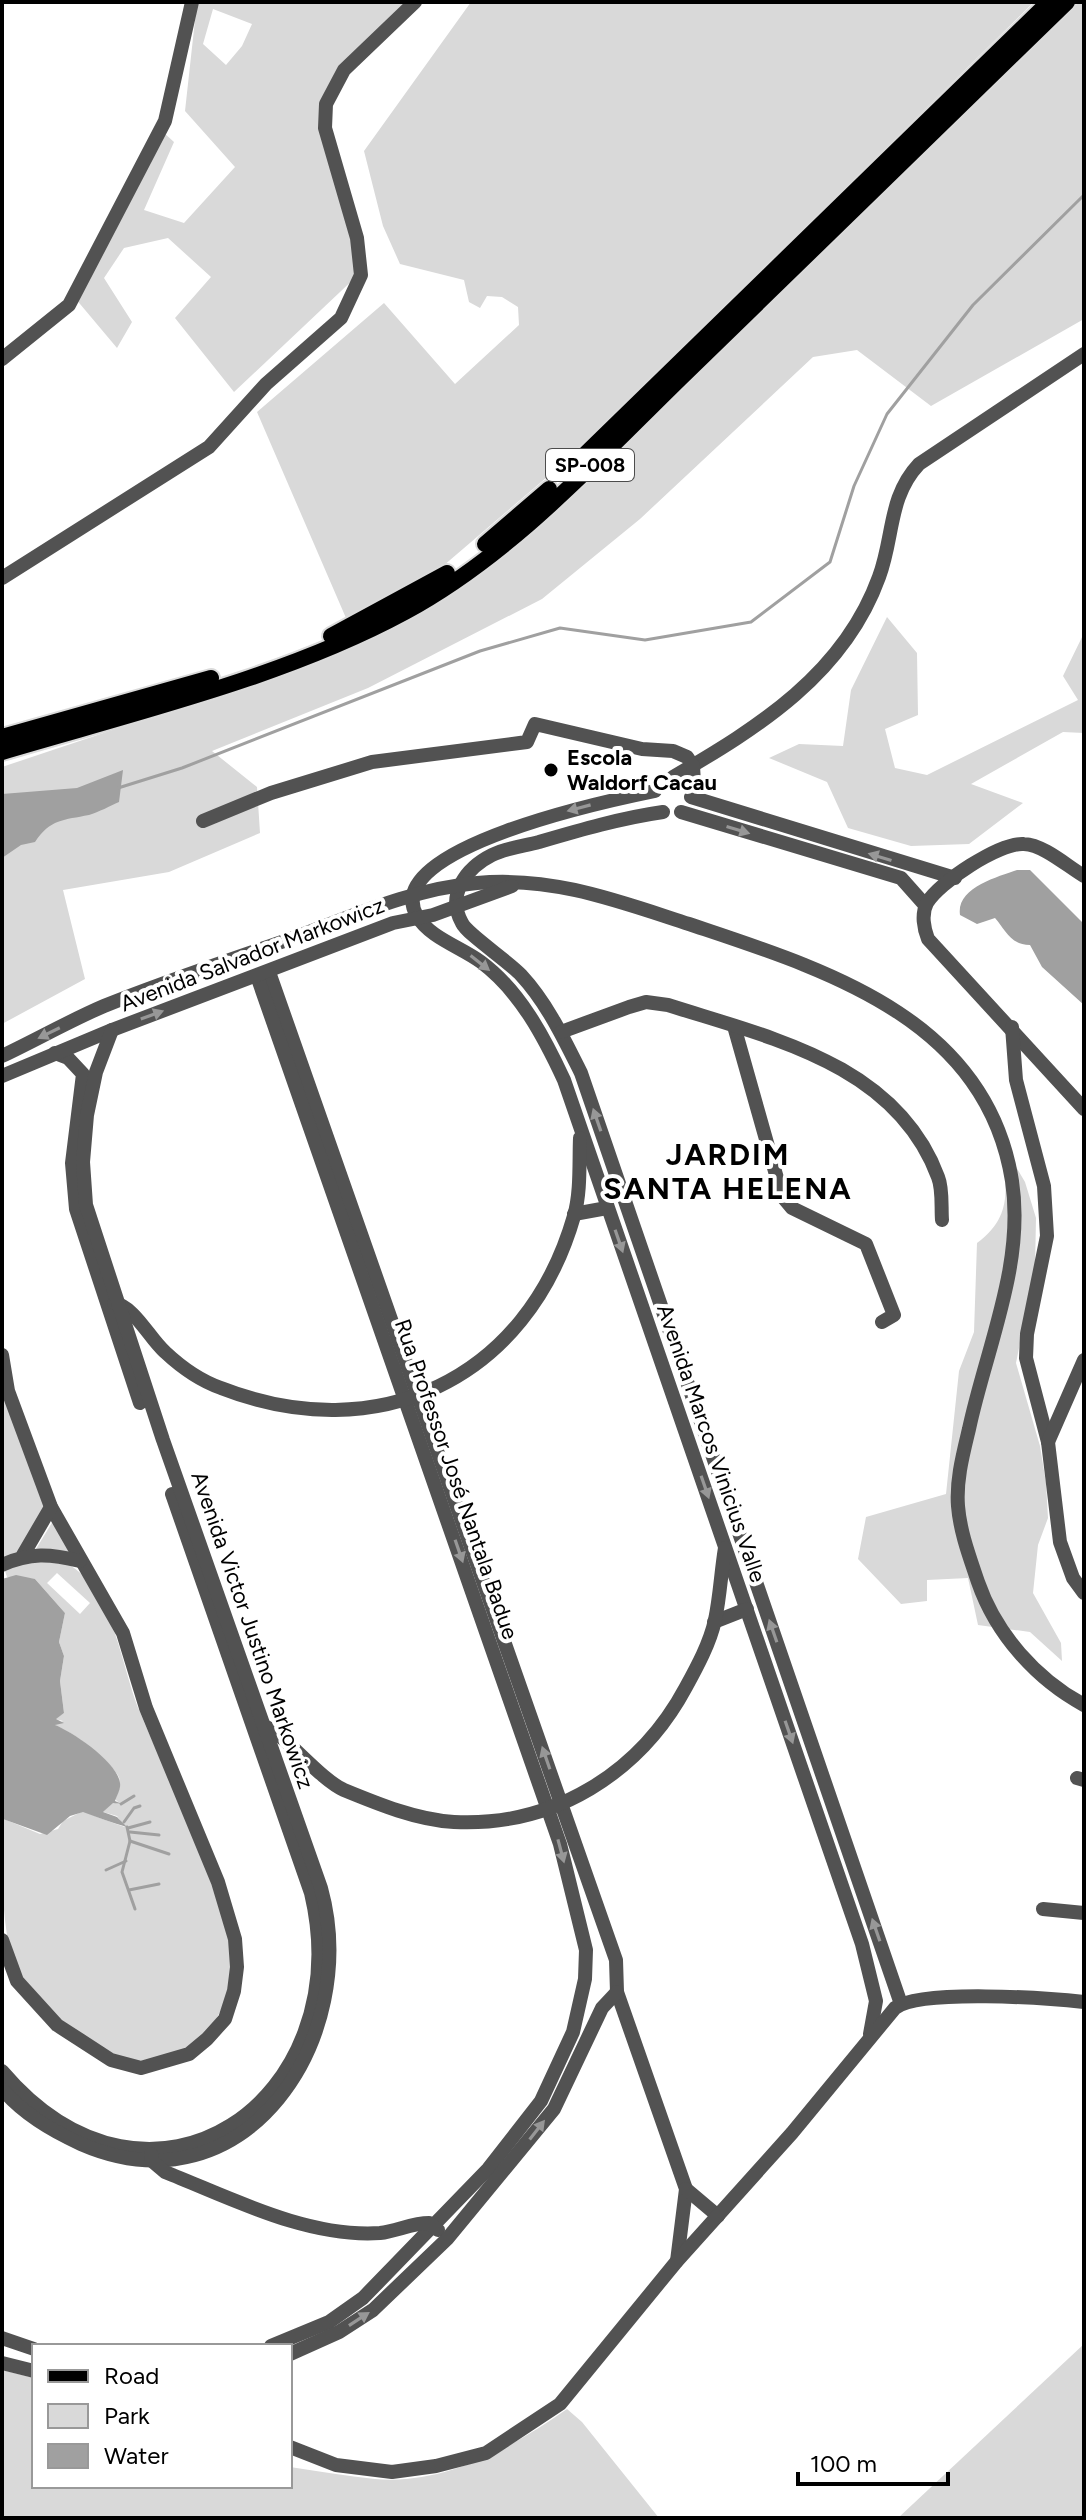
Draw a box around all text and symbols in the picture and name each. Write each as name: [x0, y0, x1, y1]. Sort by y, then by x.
road number: SP-008: [546, 449, 634, 481]
place label: Escola Waldorf Cacau: [567, 744, 717, 796]
marker: Escola Waldorf Cacau: [542, 761, 560, 779]
one-way arrow: [567, 803, 592, 815]
one-way arrow: [727, 825, 751, 837]
one-way arrow: [868, 851, 892, 863]
street label: Avenida Salvador Markowicz: [116, 892, 388, 1017]
one-way arrow: [470, 954, 491, 971]
one-way arrow: [140, 1008, 164, 1021]
one-way arrow: [37, 1026, 61, 1040]
one-way arrow: [591, 1108, 603, 1132]
district label: JARDIM SANTA HELENA: [603, 1136, 853, 1207]
one-way arrow: [614, 1229, 626, 1253]
street label: Avenida Marcos Vinicius Valle: [651, 1301, 772, 1586]
street label: Rua Professor José Nantala Badue: [389, 1315, 524, 1643]
street label: Avenida Victor Justino Markowicz: [185, 1468, 320, 1792]
one-way arrow: [699, 1475, 711, 1499]
one-way arrow: [454, 1540, 466, 1564]
one-way arrow: [766, 1619, 778, 1643]
one-way arrow: [784, 1721, 796, 1745]
one-way arrow: [539, 1745, 551, 1769]
one-way arrow: [555, 1839, 568, 1863]
one-way arrow: [869, 1918, 881, 1942]
one-way arrow: [529, 2120, 545, 2140]
one-way arrow: [349, 2311, 370, 2326]
legend: [32, 2344, 292, 2488]
text: Road: [104, 2361, 159, 2390]
text: Park: [104, 2401, 150, 2430]
scale bar: [798, 2436, 948, 2486]
text: Water: [104, 2441, 169, 2470]
text: 100 m: [810, 2449, 877, 2478]

